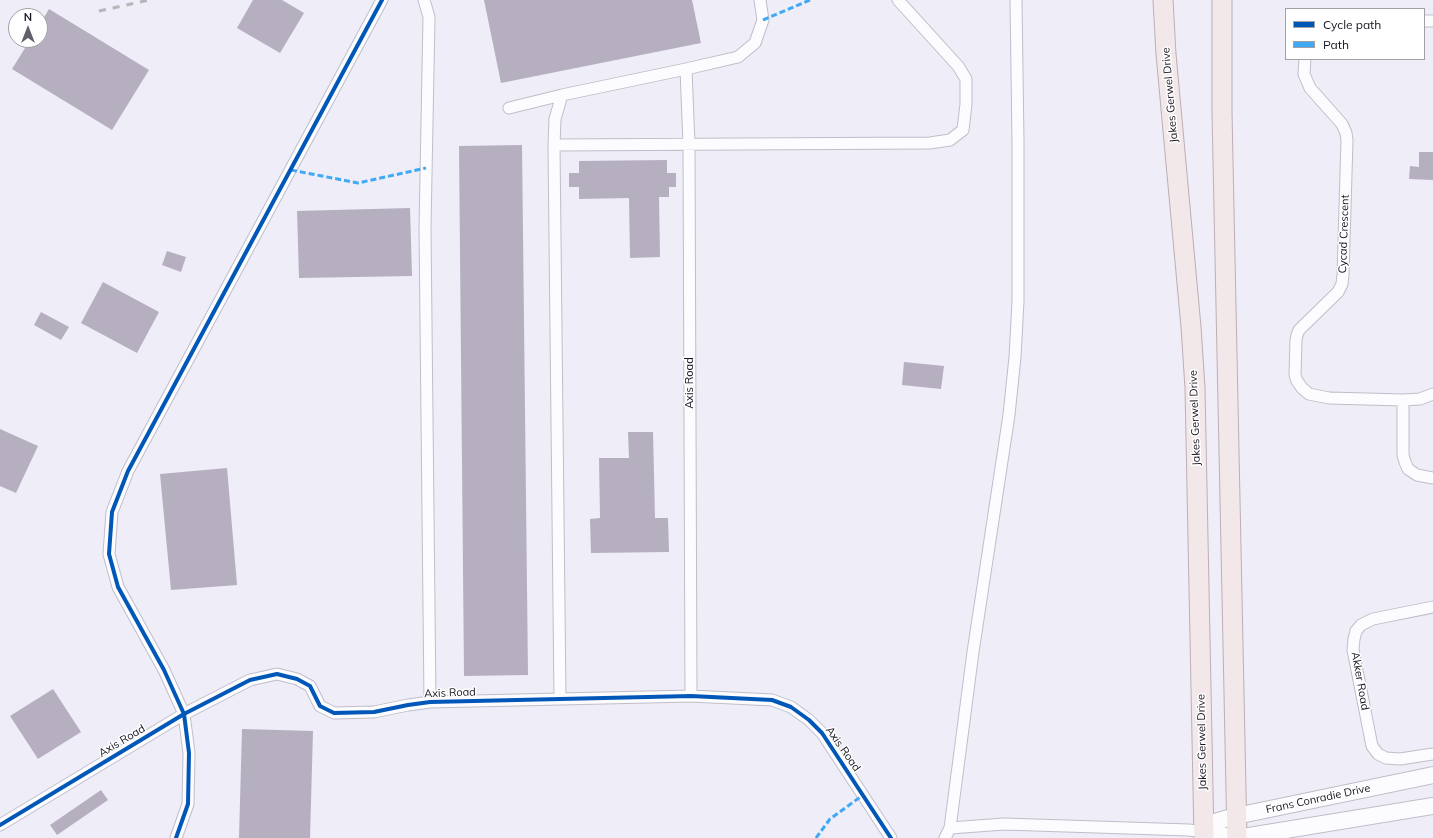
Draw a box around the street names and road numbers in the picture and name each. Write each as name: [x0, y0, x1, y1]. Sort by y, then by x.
street label: Jakes Gerwel Drive: [1159, 47, 1181, 143]
street label: Cycad Crescent: [1336, 194, 1352, 274]
street label: Axis Road: [683, 357, 697, 409]
street label: Jakes Gerwel Drive: [1187, 370, 1203, 466]
street label: Akker Road: [1348, 651, 1372, 711]
street label: Axis Road: [424, 686, 476, 700]
street label: Jakes Gerwel Drive: [1195, 694, 1209, 790]
street label: Axis Road: [96, 722, 148, 760]
street label: Axis Road: [823, 724, 863, 774]
street label: Frans Conradie Drive: [1265, 781, 1371, 817]

